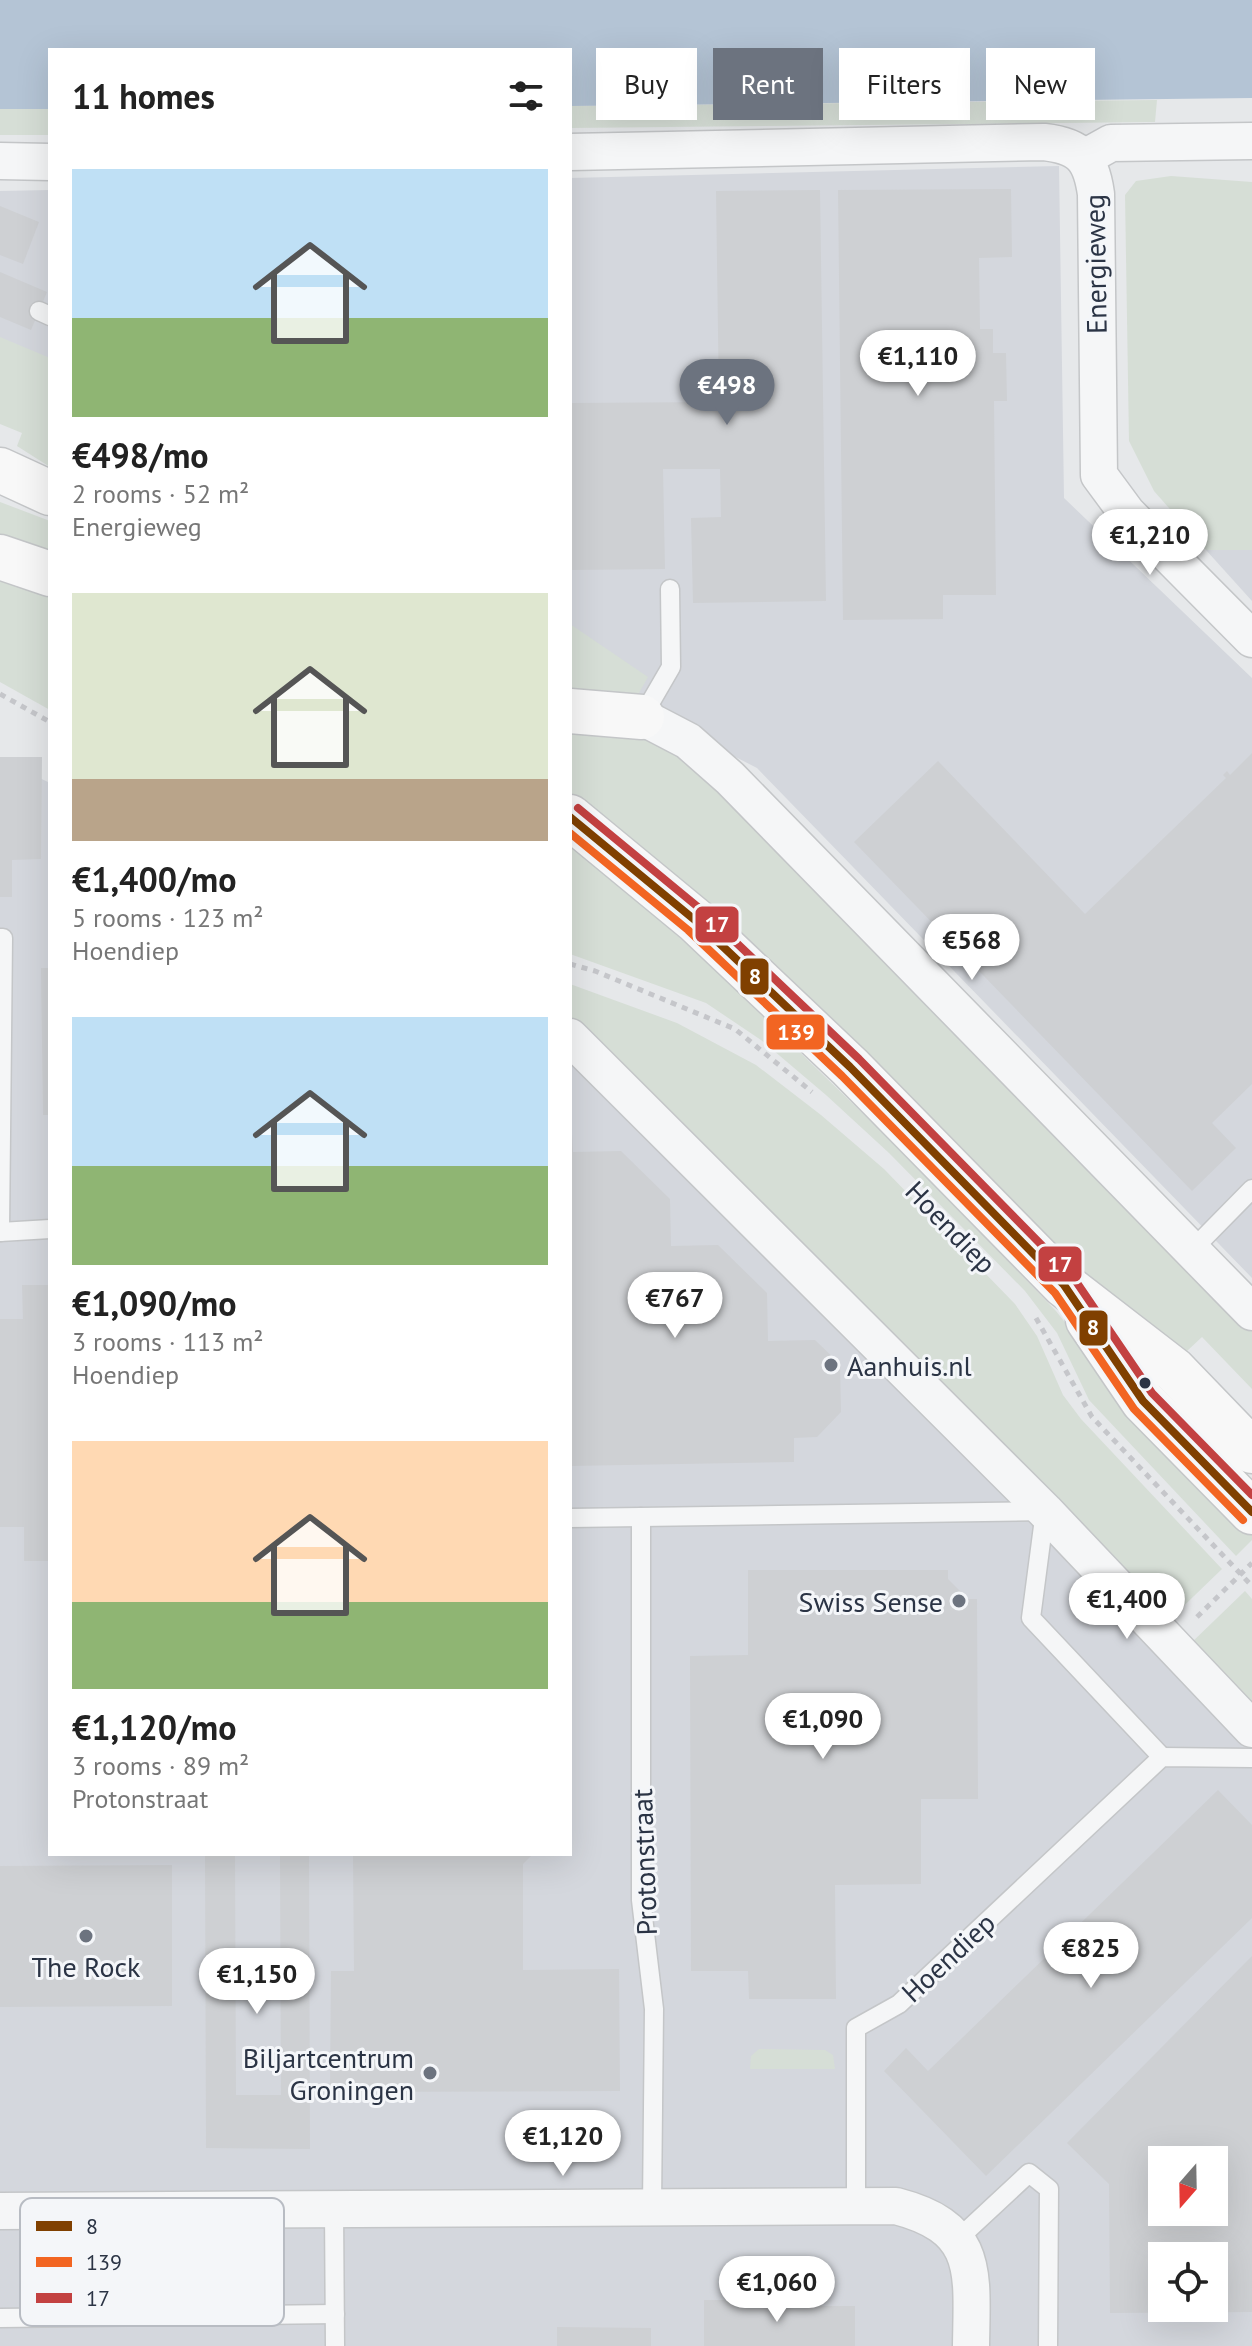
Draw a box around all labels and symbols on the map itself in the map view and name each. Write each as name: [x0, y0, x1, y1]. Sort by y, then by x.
street label: Energieweg: [1075, 194, 1115, 334]
pin: €1,110: [853, 330, 983, 398]
pin: €498: [680, 359, 774, 427]
pin: €1,210: [1085, 509, 1215, 577]
line badge: 17: [694, 905, 740, 944]
text: 17: [705, 910, 729, 938]
pin: €568: [925, 914, 1019, 982]
line badge: 8: [739, 957, 770, 996]
text: 8: [749, 962, 761, 990]
line badge: 139: [765, 1013, 826, 1051]
text: 139: [777, 1018, 815, 1046]
street label: Hoendiep: [898, 1173, 1004, 1281]
line badge: 17: [1037, 1245, 1083, 1283]
text: 17: [1048, 1250, 1072, 1278]
pin: €767: [628, 1272, 722, 1340]
line badge: 8: [1078, 1309, 1109, 1347]
text: 8: [1087, 1313, 1099, 1341]
place label: Aanhuis.nl: [847, 1347, 972, 1384]
marker: Aanhuis.nl: [822, 1356, 840, 1374]
unlabelled marker: [1137, 1375, 1153, 1391]
pin: €1,400: [1062, 1573, 1192, 1641]
place label: Swiss Sense: [799, 1583, 943, 1620]
marker: Swiss Sense: [950, 1592, 968, 1610]
pin: €1,090: [758, 1693, 888, 1761]
street label: Protonstraat: [623, 1788, 665, 1936]
street label: Hoendiep: [893, 1904, 1003, 2010]
pin: €825: [1044, 1922, 1138, 1990]
marker: The Rock: [77, 1927, 95, 1945]
place label: The Rock: [32, 1948, 141, 1985]
pin: €1,150: [192, 1948, 322, 2016]
place label: Biljartcentrum Groningen: [243, 2039, 414, 2108]
marker: Biljartcentrum Groningen: [421, 2064, 439, 2082]
pin: €1,120: [498, 2110, 628, 2178]
north arrow: [1148, 2146, 1228, 2226]
legend: [20, 2198, 284, 2326]
text: 8: [86, 2212, 98, 2240]
text: 139: [86, 2248, 122, 2276]
pin: €1,060: [712, 2256, 842, 2324]
text: 17: [86, 2284, 110, 2312]

